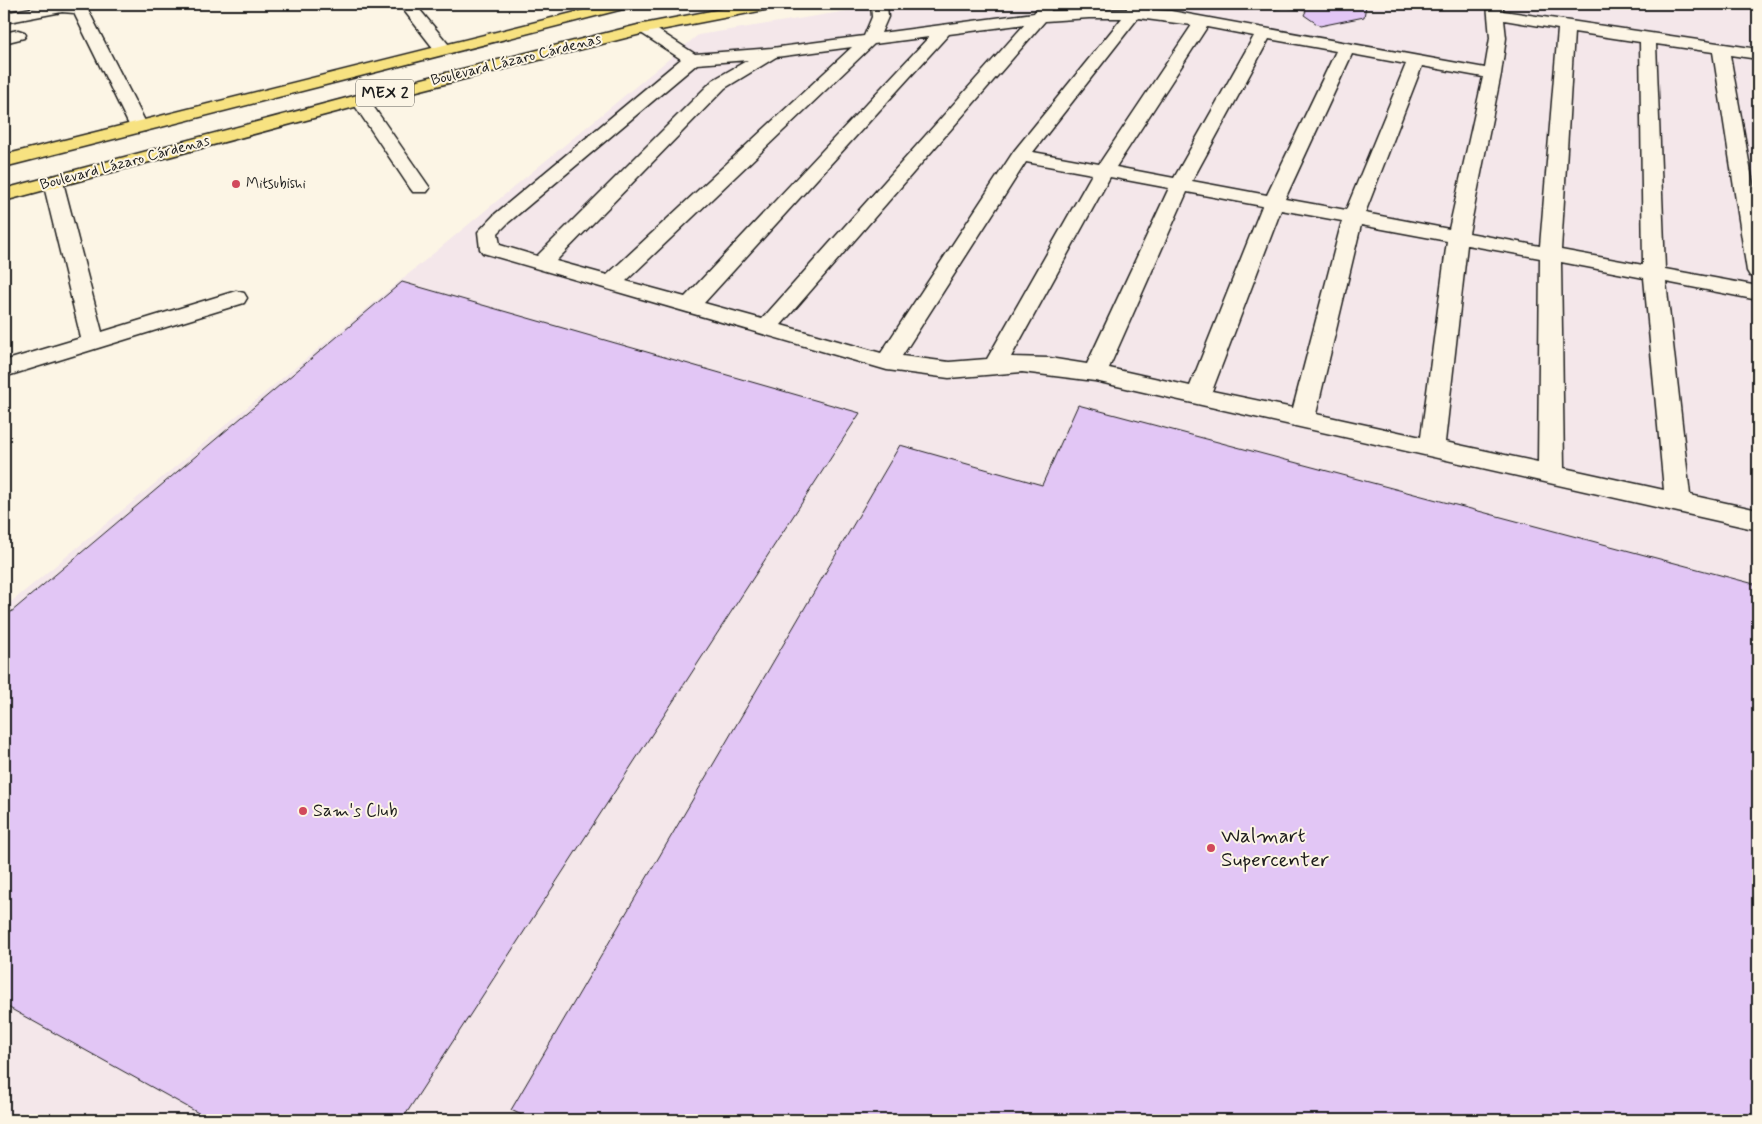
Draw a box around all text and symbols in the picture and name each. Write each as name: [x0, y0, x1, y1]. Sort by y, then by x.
street label: Boulevard Lázaro Cárdenas: [429, 29, 604, 91]
road number: MEX 2: [356, 80, 414, 106]
street label: Boulevard Lázaro Cárdenas: [38, 131, 212, 195]
place label: Mitsubishi: [246, 174, 306, 194]
marker: Mitsubishi: [230, 178, 242, 190]
place label: Sam's Club: [313, 799, 398, 823]
marker: Sam's Club: [297, 805, 309, 817]
place label: Walmart Supercenter: [1221, 822, 1329, 874]
marker: Walmart Supercenter: [1205, 842, 1217, 854]

